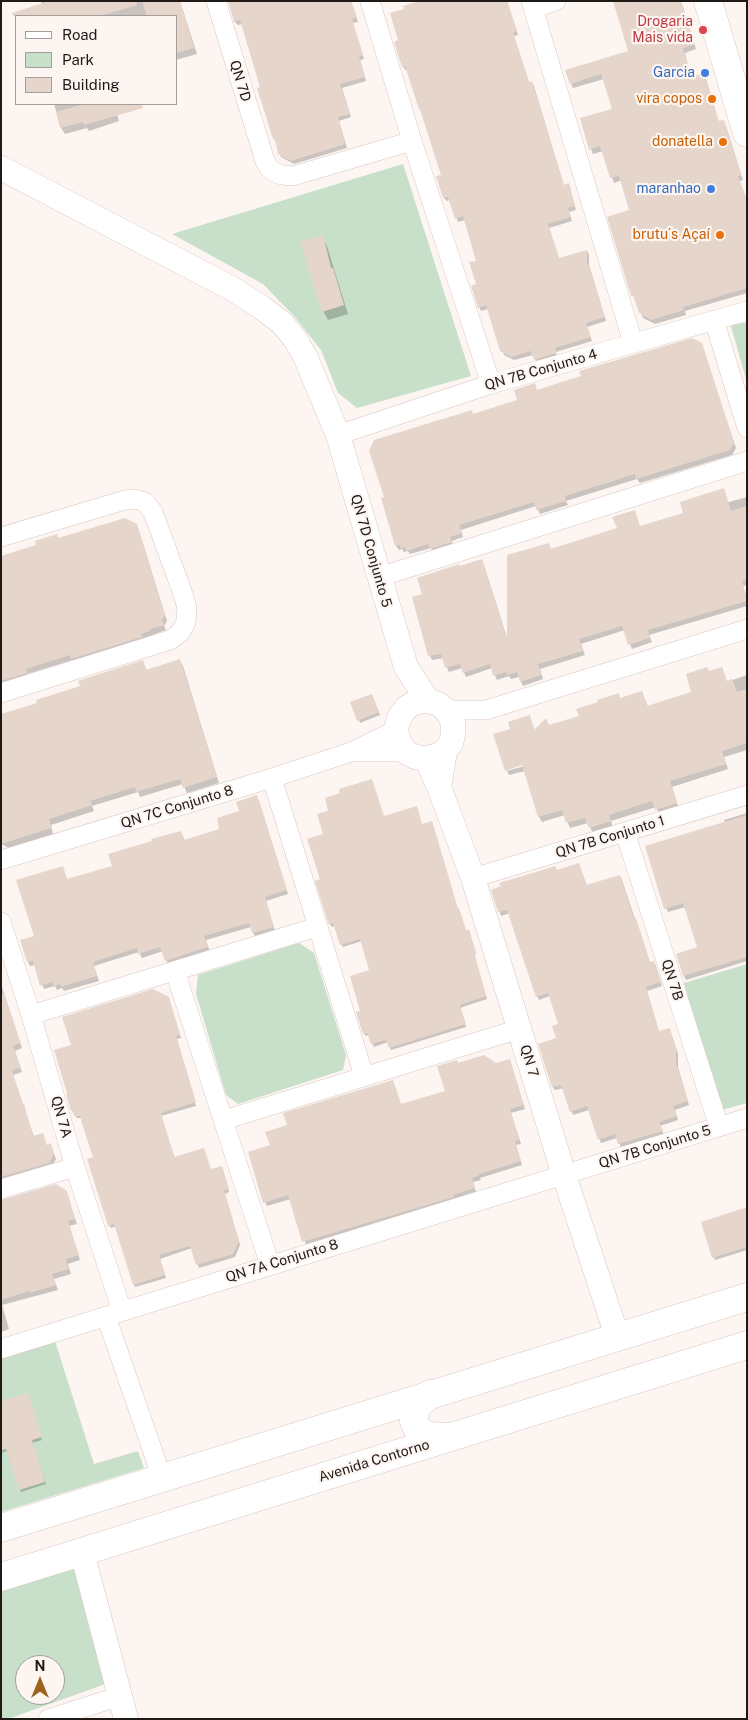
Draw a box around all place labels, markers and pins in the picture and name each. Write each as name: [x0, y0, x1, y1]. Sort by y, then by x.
place label: Drogaria Mais vida: [632, 14, 693, 46]
marker: Drogaria Mais vida: [697, 24, 709, 36]
place label: Garcia: [653, 65, 695, 81]
marker: Garcia: [699, 67, 711, 79]
place label: vira copos: [636, 91, 702, 107]
marker: vira copos: [706, 93, 718, 105]
place label: donatella: [652, 134, 713, 150]
marker: donatella: [717, 136, 729, 148]
place label: maranhao: [636, 181, 701, 197]
marker: maranhao: [705, 183, 717, 195]
place label: brutu´s Açaí: [633, 227, 710, 243]
marker: brutu´s Açaí: [714, 229, 726, 241]

